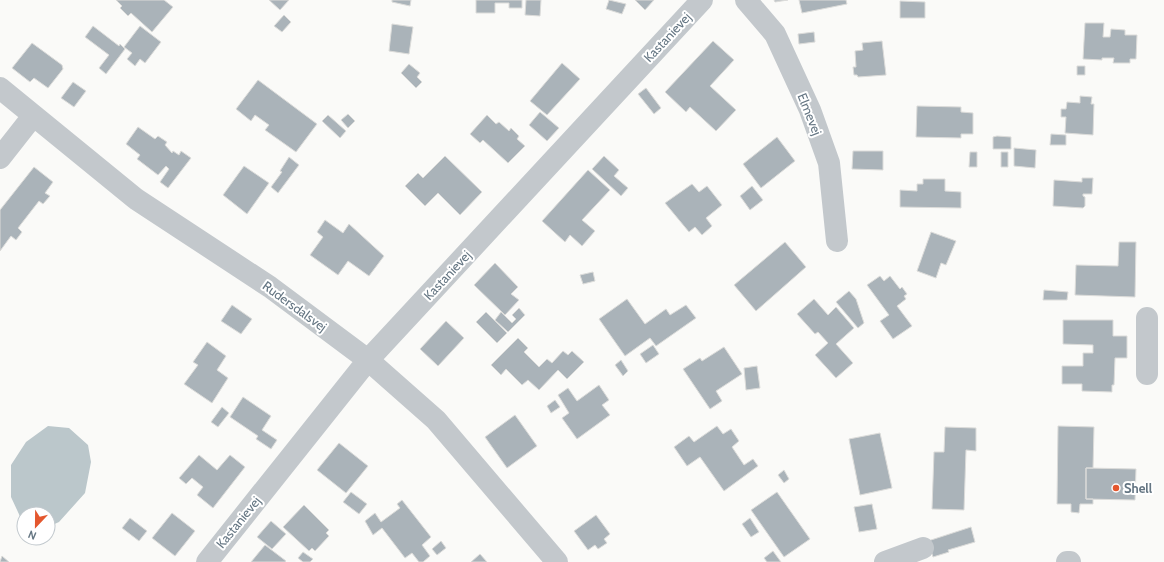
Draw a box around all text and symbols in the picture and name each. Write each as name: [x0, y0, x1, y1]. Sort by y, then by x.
street label: Kastanievej: [640, 9, 695, 66]
street label: Elmevej: [793, 91, 826, 138]
street label: Kastanievej: [420, 247, 475, 304]
street label: Rudersdalsvej: [259, 277, 330, 335]
place label: Shell: [1124, 480, 1153, 496]
marker: Shell: [1111, 483, 1121, 493]
street label: Kastanievej: [212, 493, 264, 552]
north arrow: [16, 506, 56, 546]
text: N: [26, 527, 38, 543]

